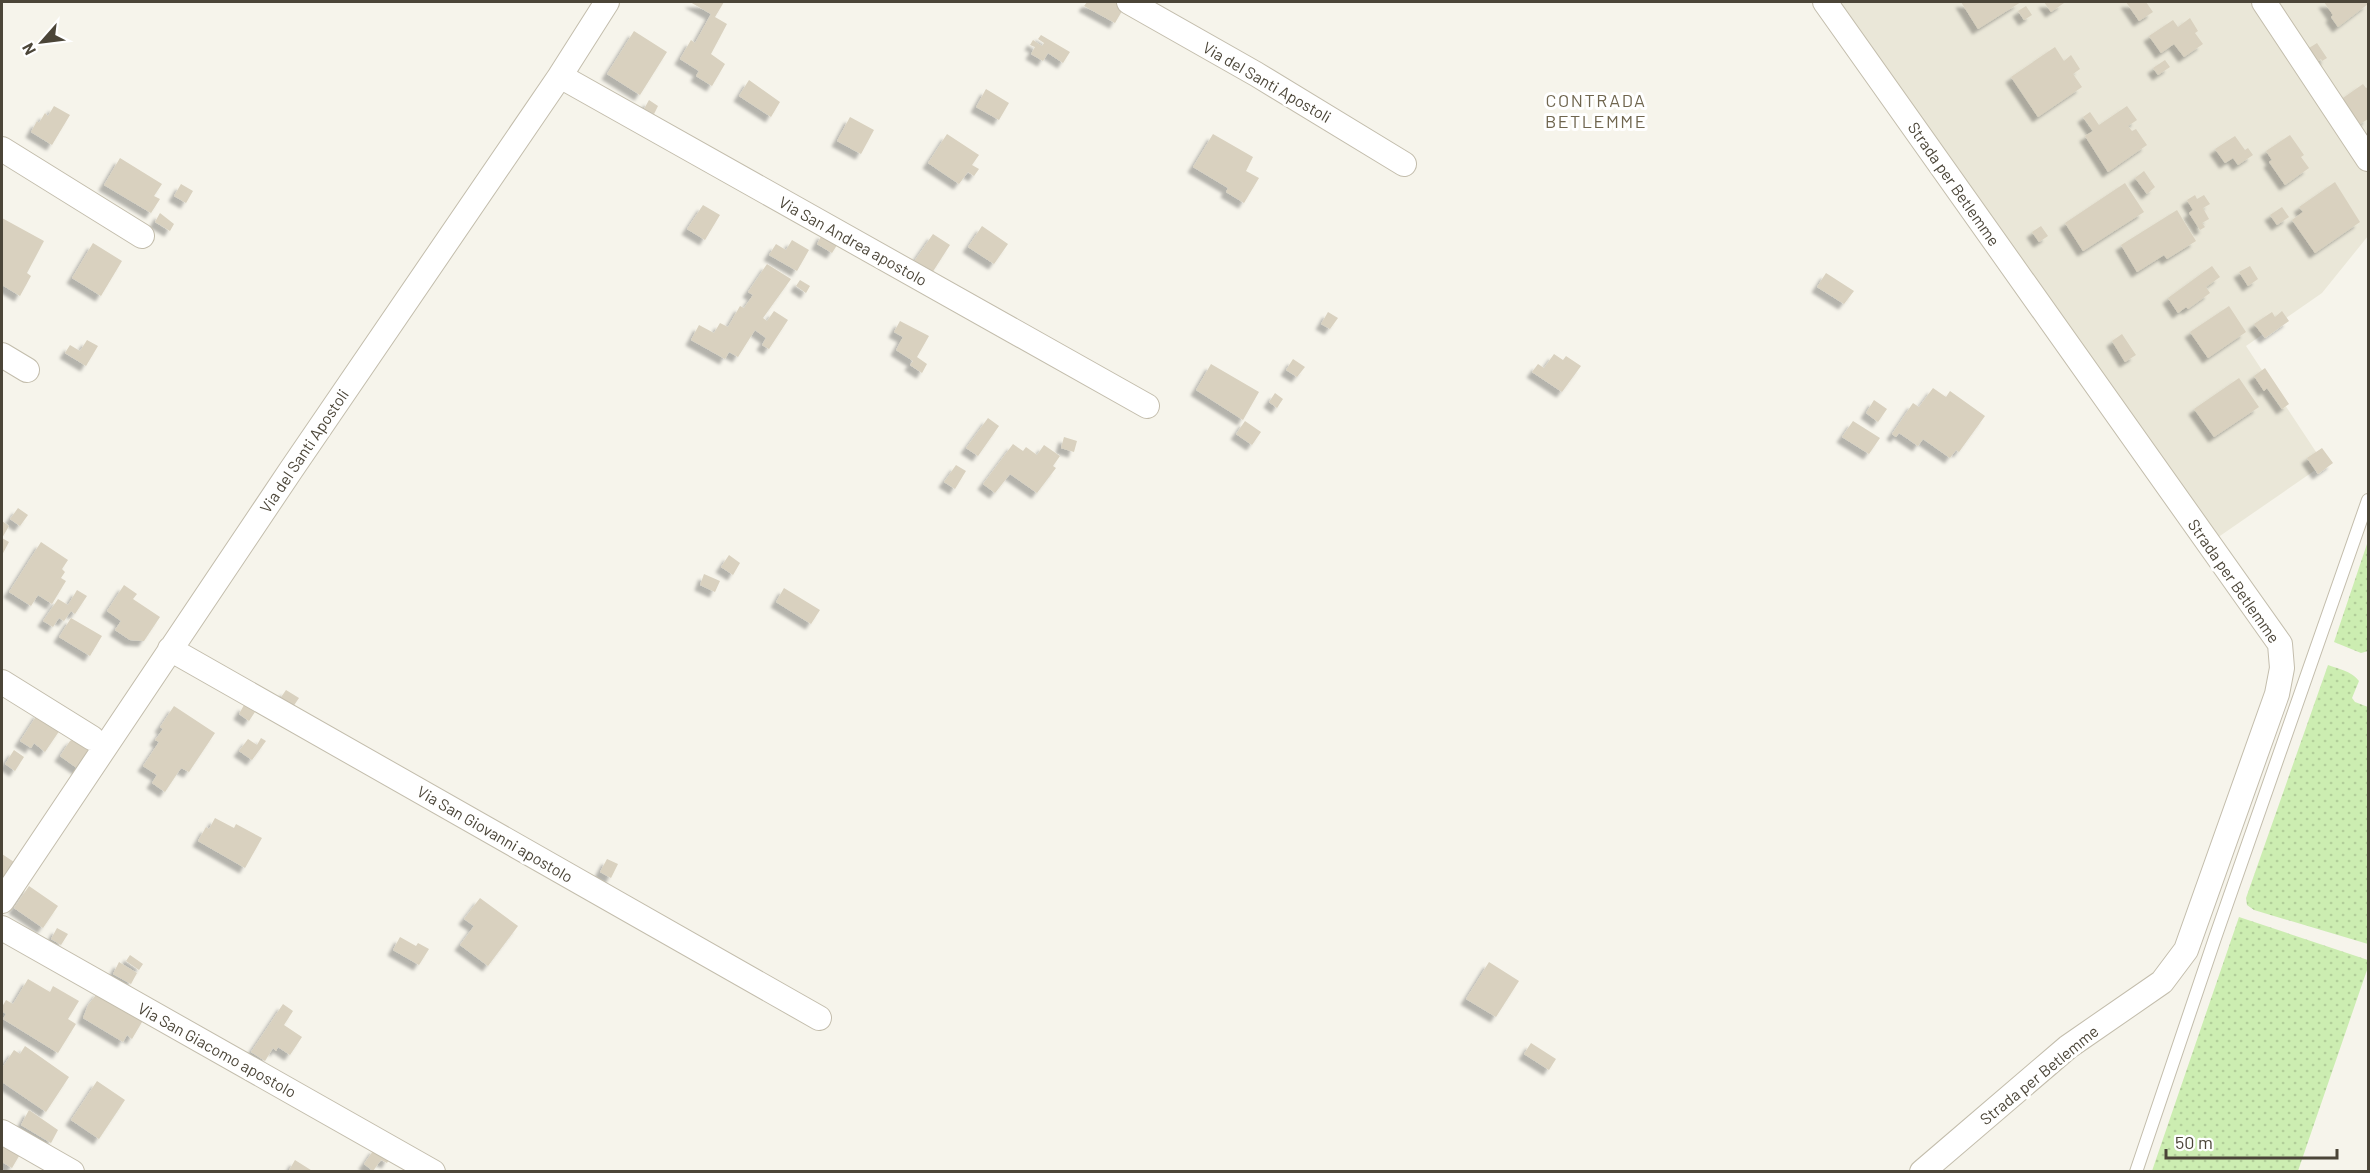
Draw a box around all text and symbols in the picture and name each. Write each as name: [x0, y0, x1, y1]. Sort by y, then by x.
north arrow: [12, 12, 72, 72]
street label: Via del Santi Apostoli: [1200, 37, 1335, 126]
text: N: [17, 40, 39, 58]
district label: CONTRADA BETLEMME: [1545, 89, 1647, 132]
street label: Strada per Betlemme: [1905, 118, 2004, 249]
street label: Via San Andrea apostolo: [776, 192, 931, 289]
street label: Via del Santi Apostoli: [255, 385, 352, 516]
street label: Strada per Betlemme: [2185, 515, 2284, 646]
street label: Via San Giovanni apostolo: [414, 781, 576, 886]
street label: Via San Giacomo apostolo: [135, 998, 300, 1101]
street label: Strada per Betlemme: [1976, 1021, 2102, 1128]
scale bar: [2166, 1122, 2337, 1160]
text: 50 m: [2175, 1131, 2213, 1153]

